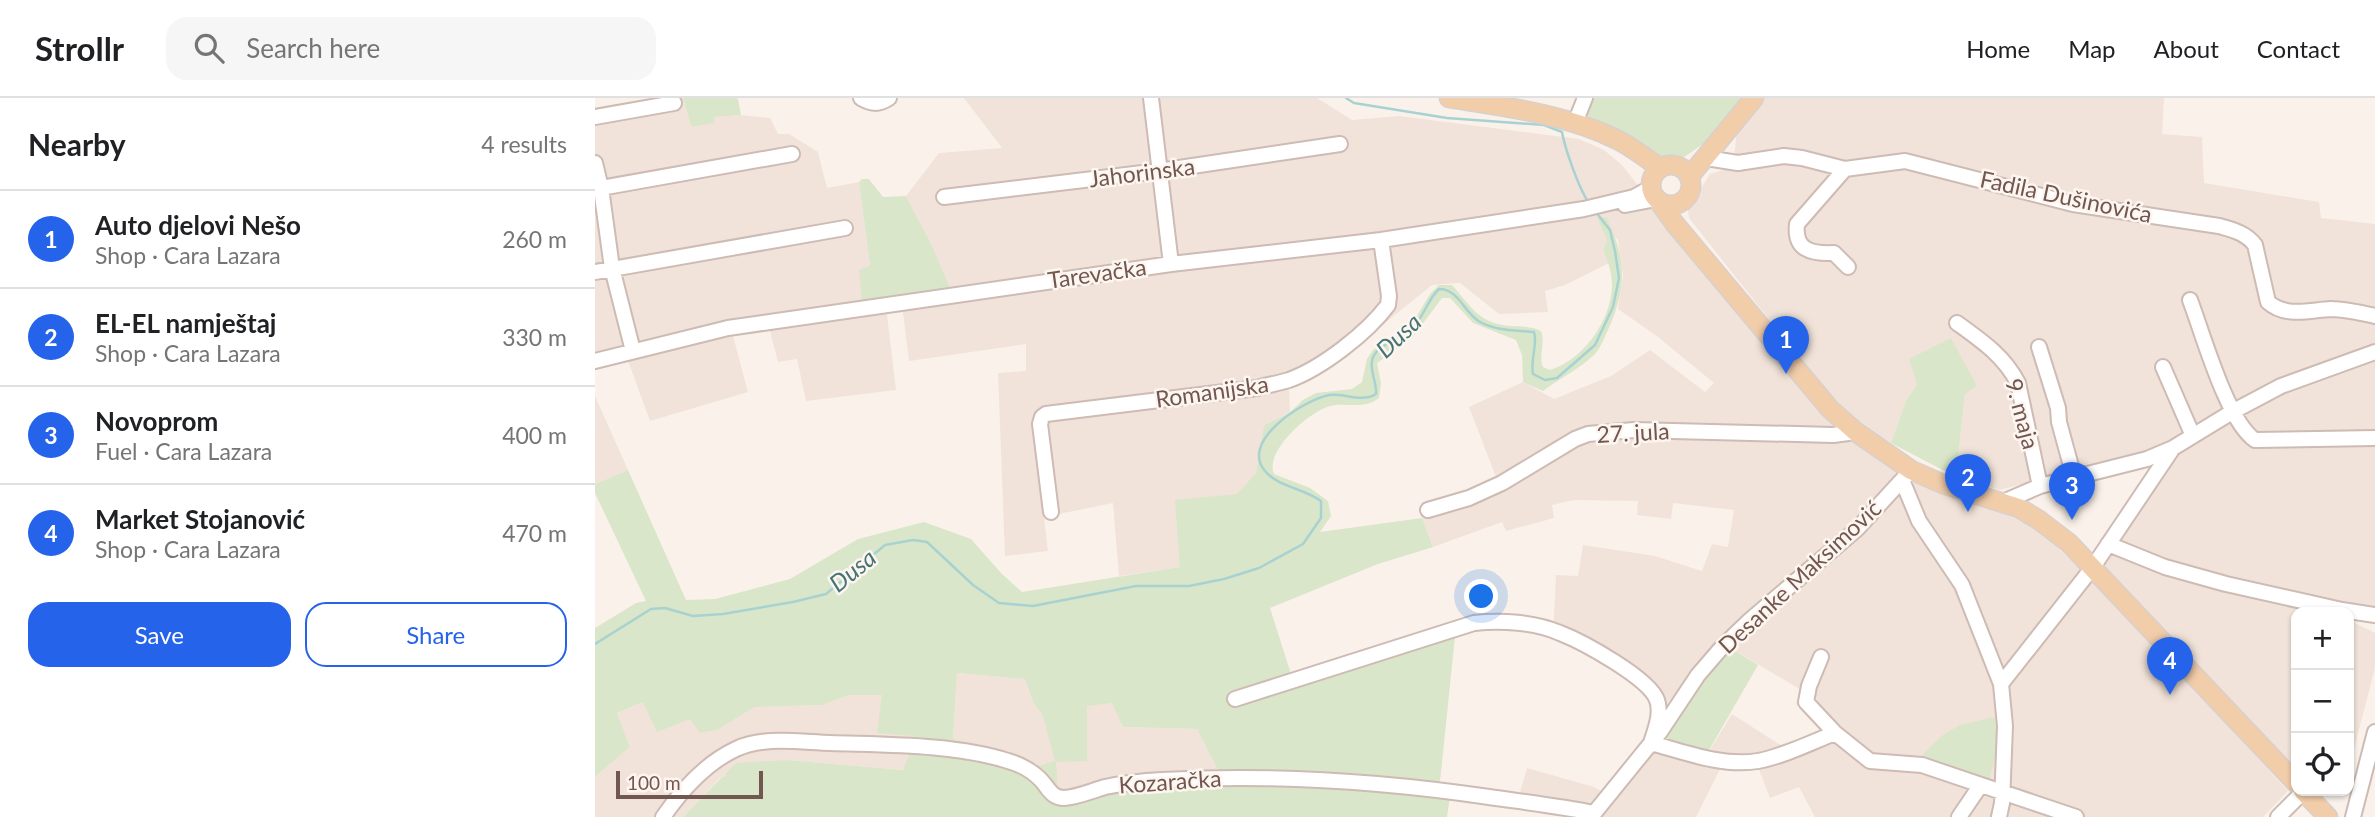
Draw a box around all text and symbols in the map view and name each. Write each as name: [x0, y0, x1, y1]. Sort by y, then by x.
search box: [166, 17, 656, 80]
text: Strollr: [35, 28, 124, 68]
icon: search: [190, 29, 228, 67]
text: Search here: [246, 32, 380, 64]
text: Home: [1966, 34, 2030, 63]
text: Map: [2068, 34, 2116, 63]
text: About: [2154, 34, 2219, 63]
text: Contact: [2257, 34, 2340, 63]
text: Nearby: [28, 126, 126, 162]
text: 4 results: [481, 130, 567, 158]
street label: Jahorinska: [1087, 152, 1196, 192]
street label: Fadila Dušinovića: [1978, 164, 2155, 228]
text: Auto djelovi Nešo: [95, 209, 301, 241]
text: 1: [44, 225, 58, 253]
text: 260 m: [502, 225, 567, 253]
text: Shop · Cara Lazara: [95, 241, 281, 269]
street label: Tarevačka: [1046, 252, 1148, 294]
text: EL-EL namještaj: [95, 307, 276, 339]
water label: Dusa: [1369, 307, 1427, 363]
pin: 1: [1763, 316, 1809, 374]
text: 2: [44, 323, 58, 351]
text: 330 m: [502, 323, 567, 351]
text: Shop · Cara Lazara: [95, 339, 281, 367]
street label: Romanijska: [1153, 369, 1270, 413]
street label: 9. maja: [2000, 375, 2046, 452]
text: Novoprom: [95, 405, 218, 437]
street label: 27. jula: [1596, 416, 1670, 448]
text: 3: [44, 421, 58, 449]
text: 400 m: [502, 421, 567, 449]
text: Fuel · Cara Lazara: [95, 437, 272, 465]
pin: 2: [1945, 454, 1991, 512]
pin: 3: [2049, 462, 2095, 520]
street label: Desanke Maksimović: [1712, 494, 1887, 659]
text: Market Stojanović: [95, 503, 305, 535]
text: 4: [44, 519, 58, 547]
text: 470 m: [502, 519, 567, 547]
text: Shop · Cara Lazara: [95, 535, 281, 563]
water label: Dusa: [823, 542, 881, 597]
your location: [1464, 579, 1498, 613]
button: Save: [28, 602, 291, 667]
button: Share: [305, 602, 567, 667]
map controls: [2291, 607, 2354, 796]
button: +: [2291, 607, 2354, 670]
pin: 4: [2147, 637, 2193, 695]
button: −: [2291, 670, 2354, 733]
button: locate: [2291, 733, 2354, 796]
street label: Kozaračka: [1118, 763, 1222, 799]
scale bar: [616, 768, 763, 800]
text: 100 m: [627, 771, 681, 794]

